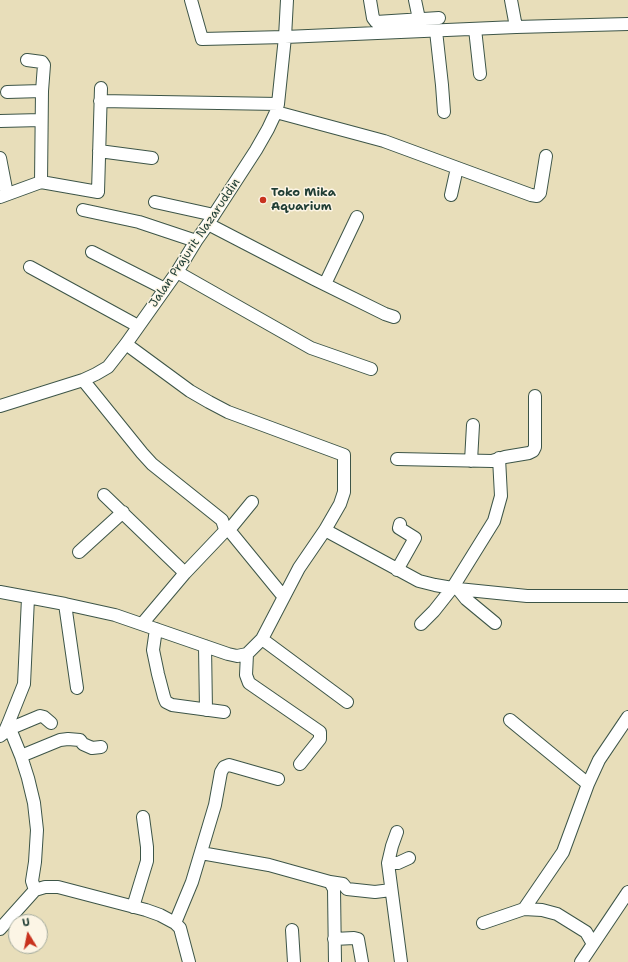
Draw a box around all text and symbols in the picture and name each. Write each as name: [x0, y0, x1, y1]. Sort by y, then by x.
street label: Jalan Prajurit Nazaruddin: [146, 176, 244, 310]
place label: Toko Mika Aquarium: [271, 186, 336, 214]
marker: Toko Mika Aquarium: [258, 195, 268, 205]
north arrow: [8, 914, 48, 954]
text: U: [21, 915, 31, 931]

